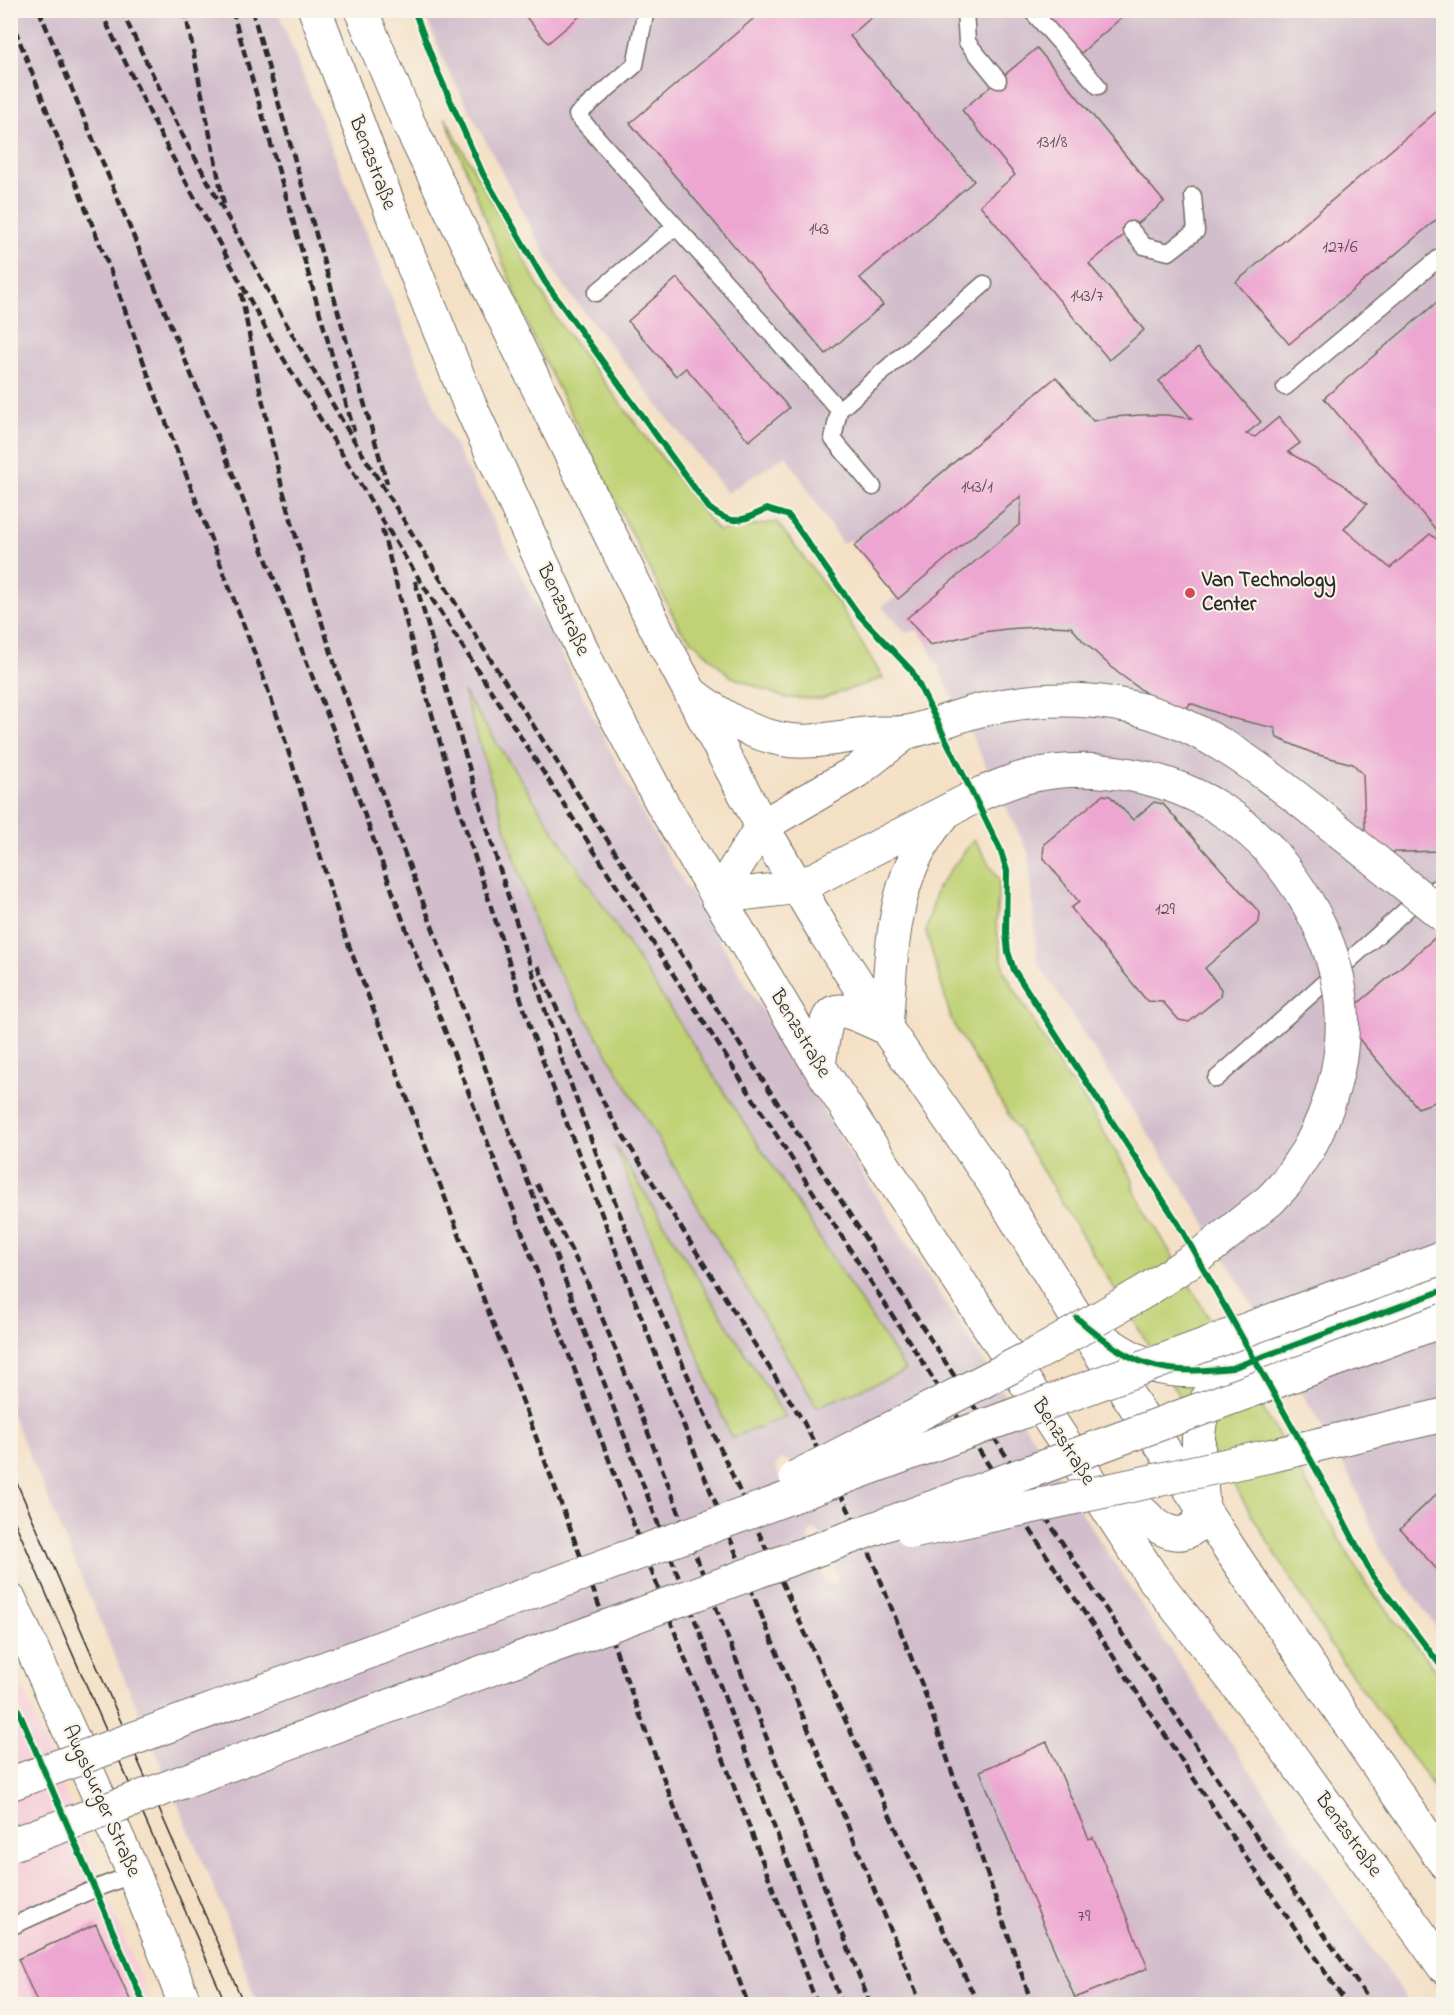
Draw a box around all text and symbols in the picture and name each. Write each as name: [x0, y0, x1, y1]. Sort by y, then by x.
street label: Benzstraße: [340, 111, 404, 215]
house number: 131/8: [1036, 130, 1068, 156]
house number: 143: [809, 217, 829, 243]
house number: 127/6: [1322, 235, 1358, 261]
house number: 143/7: [1070, 284, 1104, 310]
house number: 143/1: [961, 475, 993, 501]
street label: Benzstraße: [528, 558, 598, 662]
place label: Van Technology Center: [1201, 566, 1336, 620]
marker: Van Technology Center: [1183, 586, 1197, 600]
house number: 129: [1155, 897, 1176, 923]
street label: Benzstraße: [761, 983, 839, 1085]
street label: Benzstraße: [1023, 1392, 1103, 1492]
street label: Augsburger Straße: [52, 1720, 148, 1883]
street label: Benzstraße: [1306, 1785, 1389, 1884]
house number: 79: [1078, 1904, 1091, 1930]

